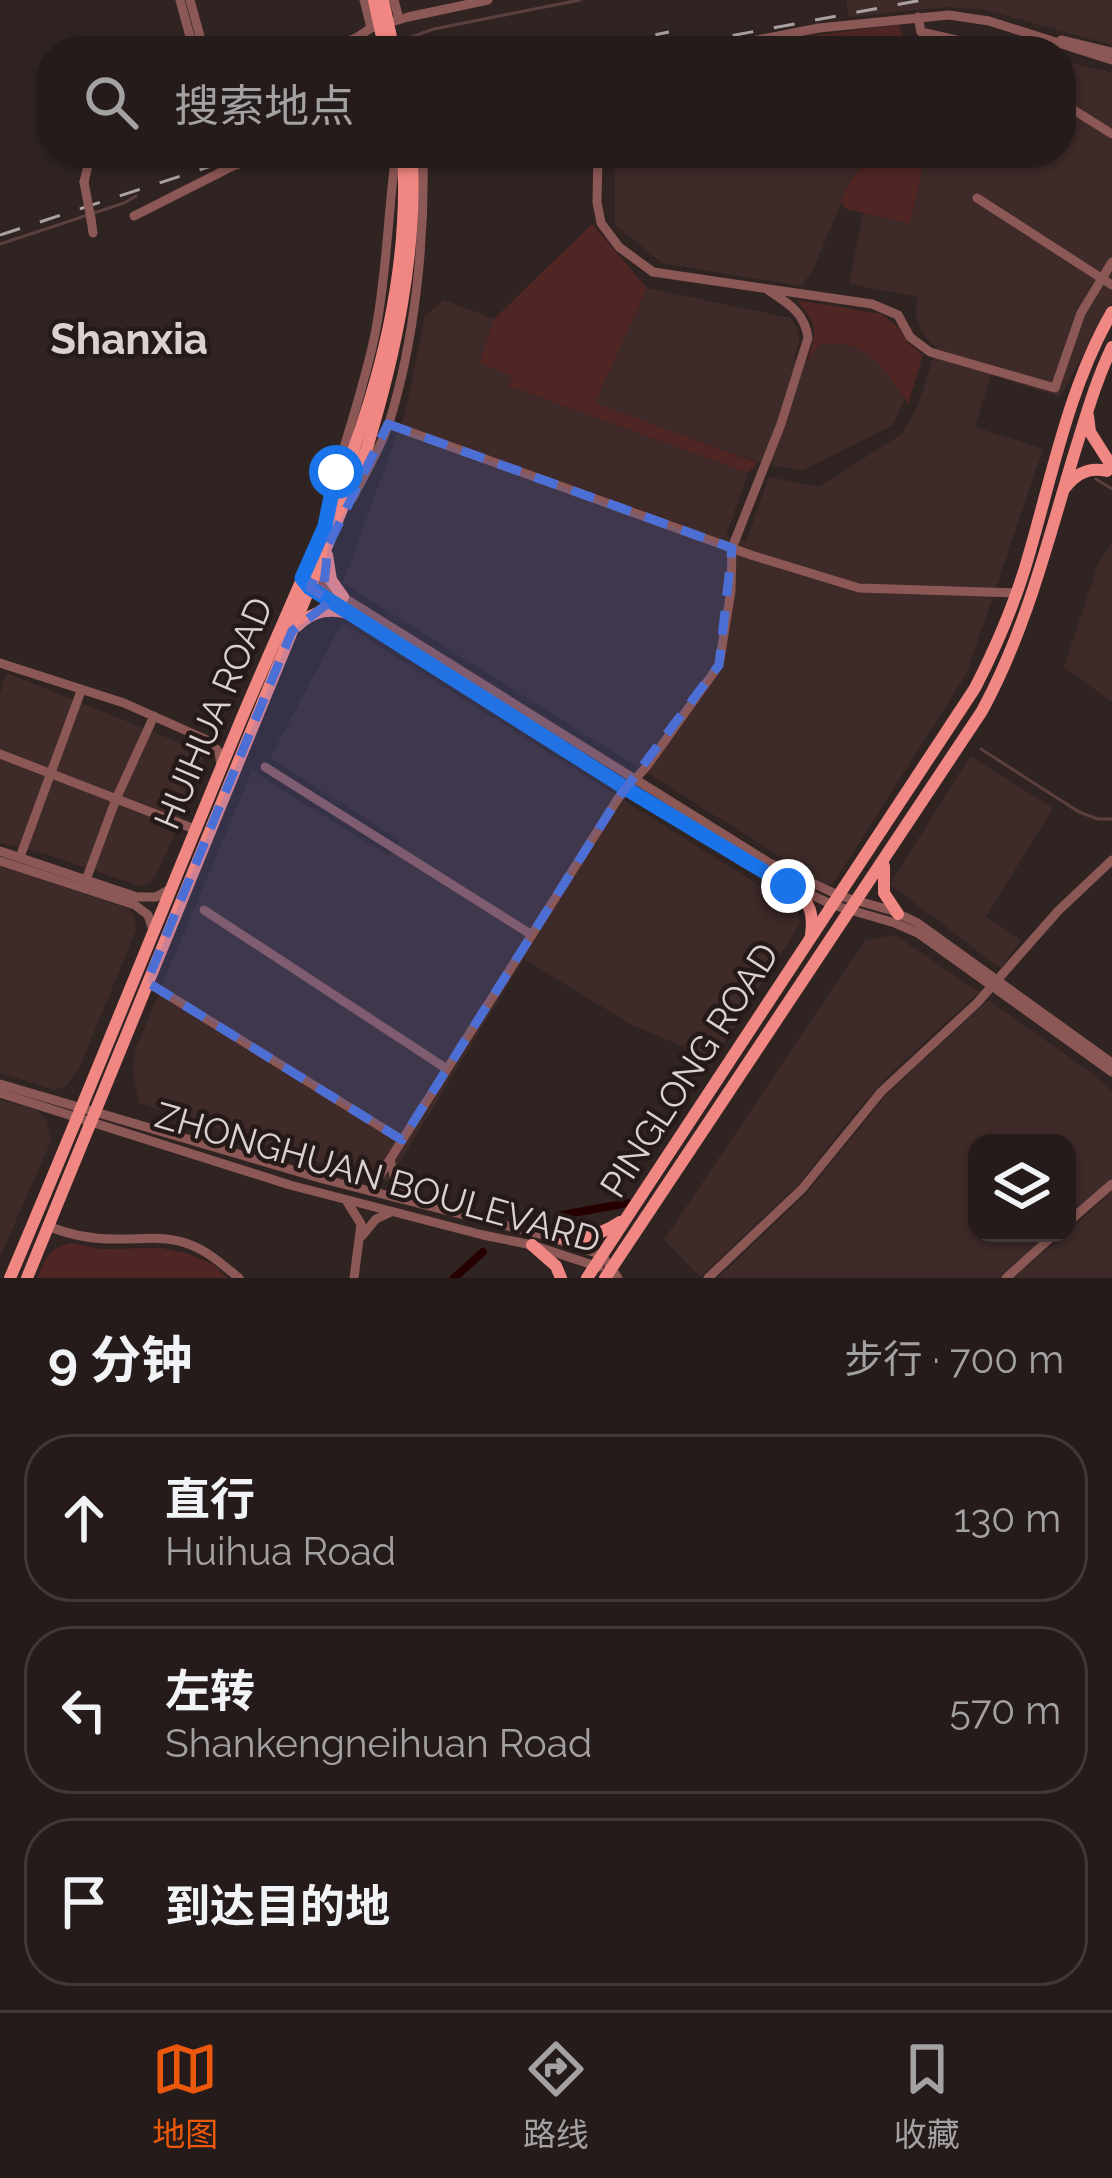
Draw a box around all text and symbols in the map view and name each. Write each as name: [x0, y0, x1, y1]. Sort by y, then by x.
search box: [36, 36, 1076, 168]
icon: search: [78, 69, 144, 135]
text: 搜索地点: [174, 80, 354, 133]
district label: Shanxia: [50, 315, 208, 364]
route start: [309, 445, 363, 499]
street label: HUIHUA ROAD: [145, 591, 281, 835]
route end: [761, 859, 815, 913]
street label: PINGLONG ROAD: [591, 935, 787, 1205]
street label: ZHONGHUAN BOULEVARD: [151, 1093, 605, 1261]
map controls: [968, 1134, 1076, 1242]
button: layers: [968, 1134, 1076, 1242]
text: 9 分钟: [48, 1330, 192, 1390]
text: 步行 · 700 m: [845, 1336, 1064, 1382]
text: 直行: [165, 1473, 255, 1526]
icon: ahead: [51, 1485, 117, 1551]
text: 130 m: [954, 1495, 1061, 1541]
text: Huihua Road: [165, 1528, 396, 1574]
text: 左转: [165, 1665, 255, 1718]
icon: left: [51, 1677, 117, 1743]
text: 570 m: [950, 1687, 1061, 1733]
text: Shankengneihuan Road: [165, 1720, 592, 1766]
icon: arrive: [51, 1869, 117, 1935]
text: 到达目的地: [165, 1880, 390, 1933]
tab: 地图: [152, 2036, 218, 2156]
tab: 路线: [523, 2036, 589, 2156]
tab: 收藏: [894, 2036, 960, 2156]

